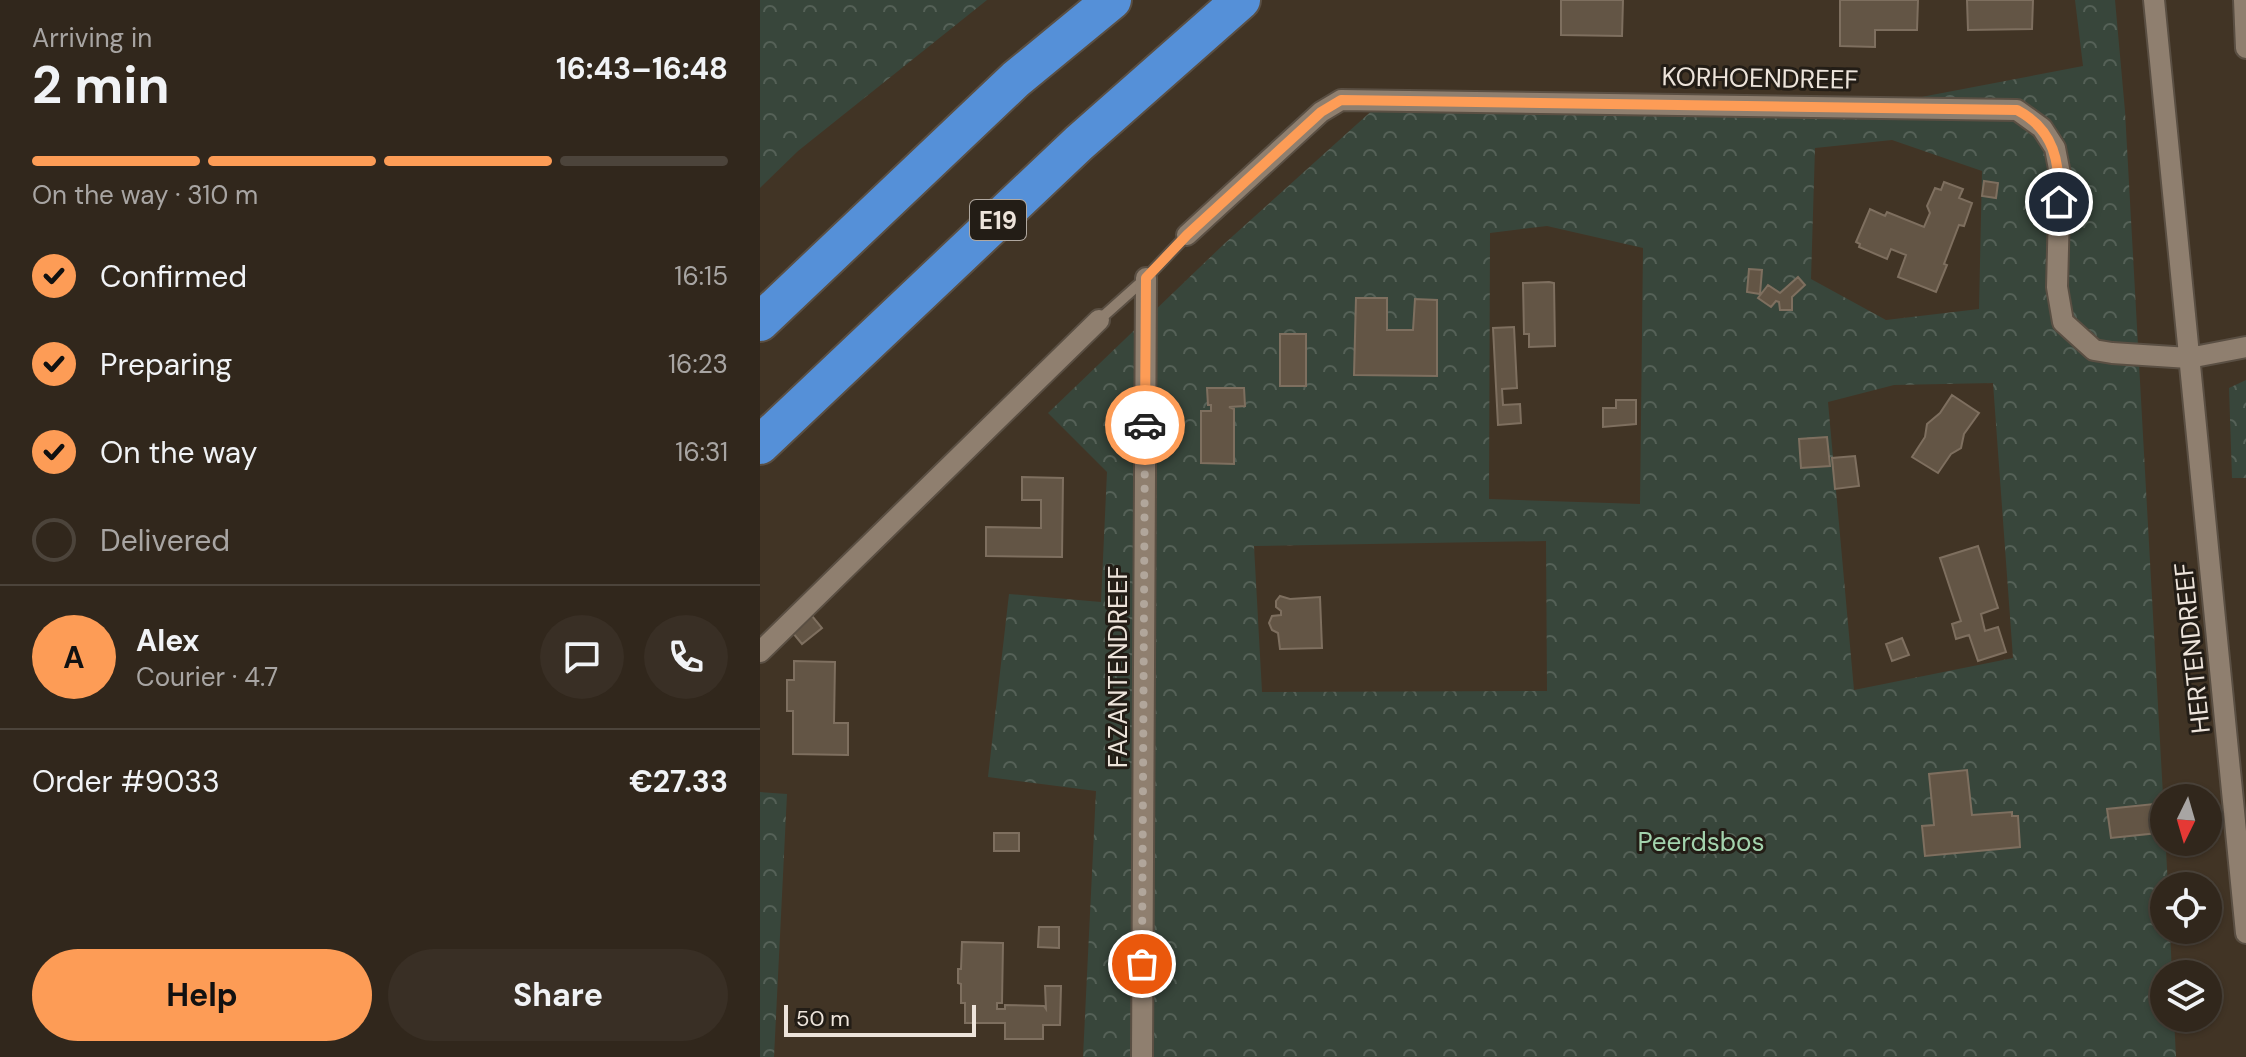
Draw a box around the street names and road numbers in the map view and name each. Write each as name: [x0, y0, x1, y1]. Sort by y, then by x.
street label: KORHOENDREEF: [1661, 59, 1859, 97]
road number: E19: [970, 200, 1026, 240]
street label: HERTENDREEF: [2166, 561, 2218, 735]
street label: FAZANTENDREEF: [1101, 566, 1135, 768]

